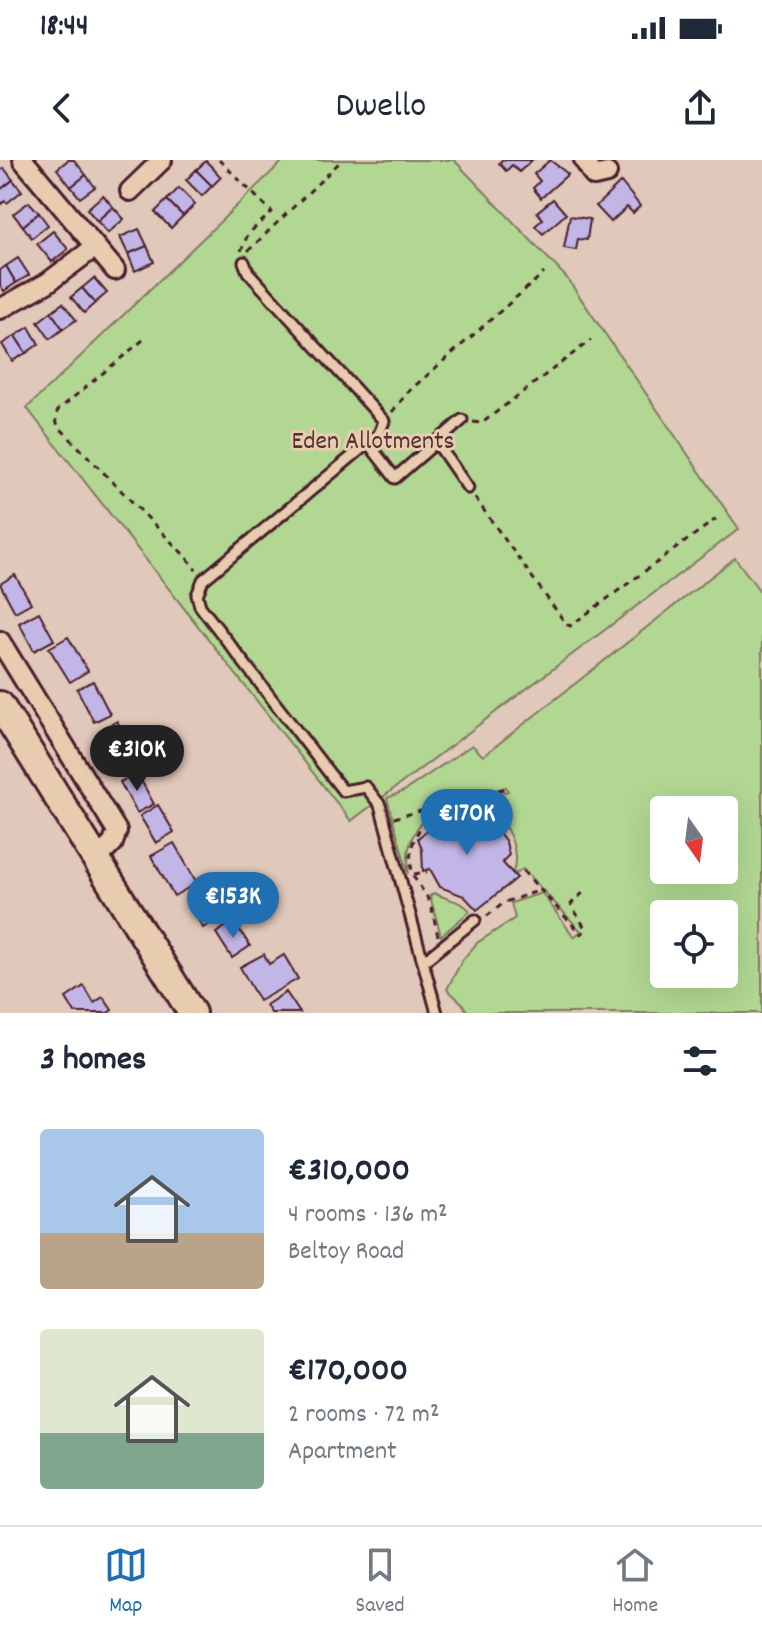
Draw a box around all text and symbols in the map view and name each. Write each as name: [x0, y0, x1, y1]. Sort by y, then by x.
text: 18:44: [40, 7, 88, 50]
text: Dwello: [336, 82, 426, 134]
icon: back: [40, 86, 84, 130]
icon: share: [678, 86, 722, 130]
park label: Eden Allotments: [292, 424, 455, 461]
pin: €310K: [81, 725, 193, 793]
text: €310K: [108, 732, 166, 769]
pin: €170K: [411, 789, 523, 857]
text: €170K: [439, 796, 495, 833]
north arrow: [650, 796, 738, 884]
map controls: [650, 796, 738, 988]
pin: €153K: [177, 872, 289, 940]
text: €153K: [205, 879, 261, 916]
button: locate: [650, 900, 738, 988]
text: 3 homes: [40, 1037, 146, 1086]
icon: filters: [678, 1039, 722, 1083]
text: €310,000: [288, 1148, 410, 1197]
icon: home: [104, 1161, 200, 1257]
text: 4 rooms · 136 m²: [288, 1197, 447, 1234]
text: Beltoy Road: [288, 1234, 404, 1271]
text: €170,000: [288, 1348, 408, 1397]
icon: home: [104, 1361, 200, 1457]
text: 2 rooms · 72 m²: [288, 1397, 439, 1434]
text: Apartment: [288, 1434, 397, 1471]
tab: Map: [104, 1543, 148, 1622]
tab: Saved: [355, 1543, 405, 1622]
tab: Home: [612, 1543, 658, 1622]

